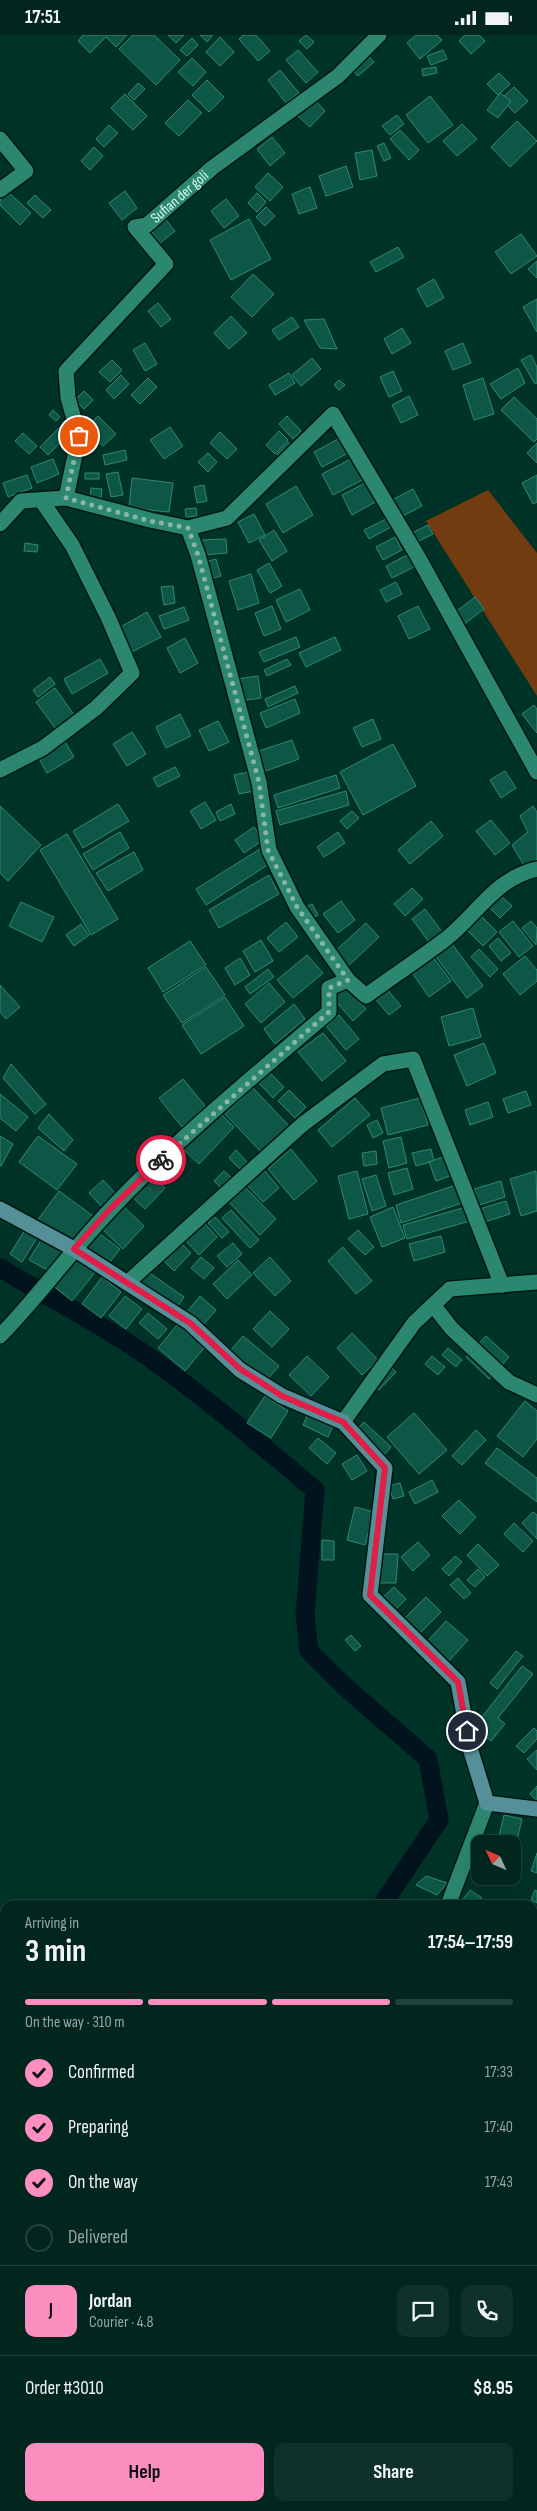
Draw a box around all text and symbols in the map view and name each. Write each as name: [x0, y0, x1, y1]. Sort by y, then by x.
text: 17:51: [25, 6, 61, 29]
street label: Sufian der goli: [146, 166, 213, 227]
pin: [58, 415, 100, 457]
icon: bag: [65, 422, 93, 450]
courier: [136, 1135, 186, 1185]
icon: bike: [147, 1146, 175, 1174]
pin: [446, 1710, 488, 1752]
icon: home: [453, 1717, 481, 1745]
north arrow: [471, 1835, 521, 1885]
map controls: [471, 1835, 521, 1885]
text: Arriving in: [25, 1914, 79, 1933]
text: 17:54–17:59: [428, 1931, 513, 1954]
text: 3 min: [25, 1932, 86, 1971]
text: On the way · 310 m: [25, 2013, 124, 2032]
icon: check: [25, 2059, 53, 2087]
text: Confirmed: [68, 2061, 135, 2084]
text: 17:33: [485, 2063, 513, 2082]
icon: check: [25, 2114, 53, 2142]
text: Preparing: [68, 2116, 129, 2139]
text: 17:40: [484, 2118, 513, 2137]
icon: check: [25, 2169, 53, 2197]
text: On the way: [68, 2171, 138, 2194]
text: 17:43: [485, 2173, 513, 2192]
text: Delivered: [68, 2226, 128, 2249]
button: chat: [397, 2285, 449, 2337]
button: phone: [461, 2285, 513, 2337]
text: Jordan: [89, 2290, 132, 2313]
text: J: [49, 2299, 53, 2322]
text: Courier · 4.8: [89, 2313, 153, 2332]
text: Order #3010: [25, 2377, 104, 2400]
text: $8.95: [473, 2377, 513, 2400]
button: Help: [25, 2443, 264, 2501]
button: Share: [274, 2443, 513, 2501]

